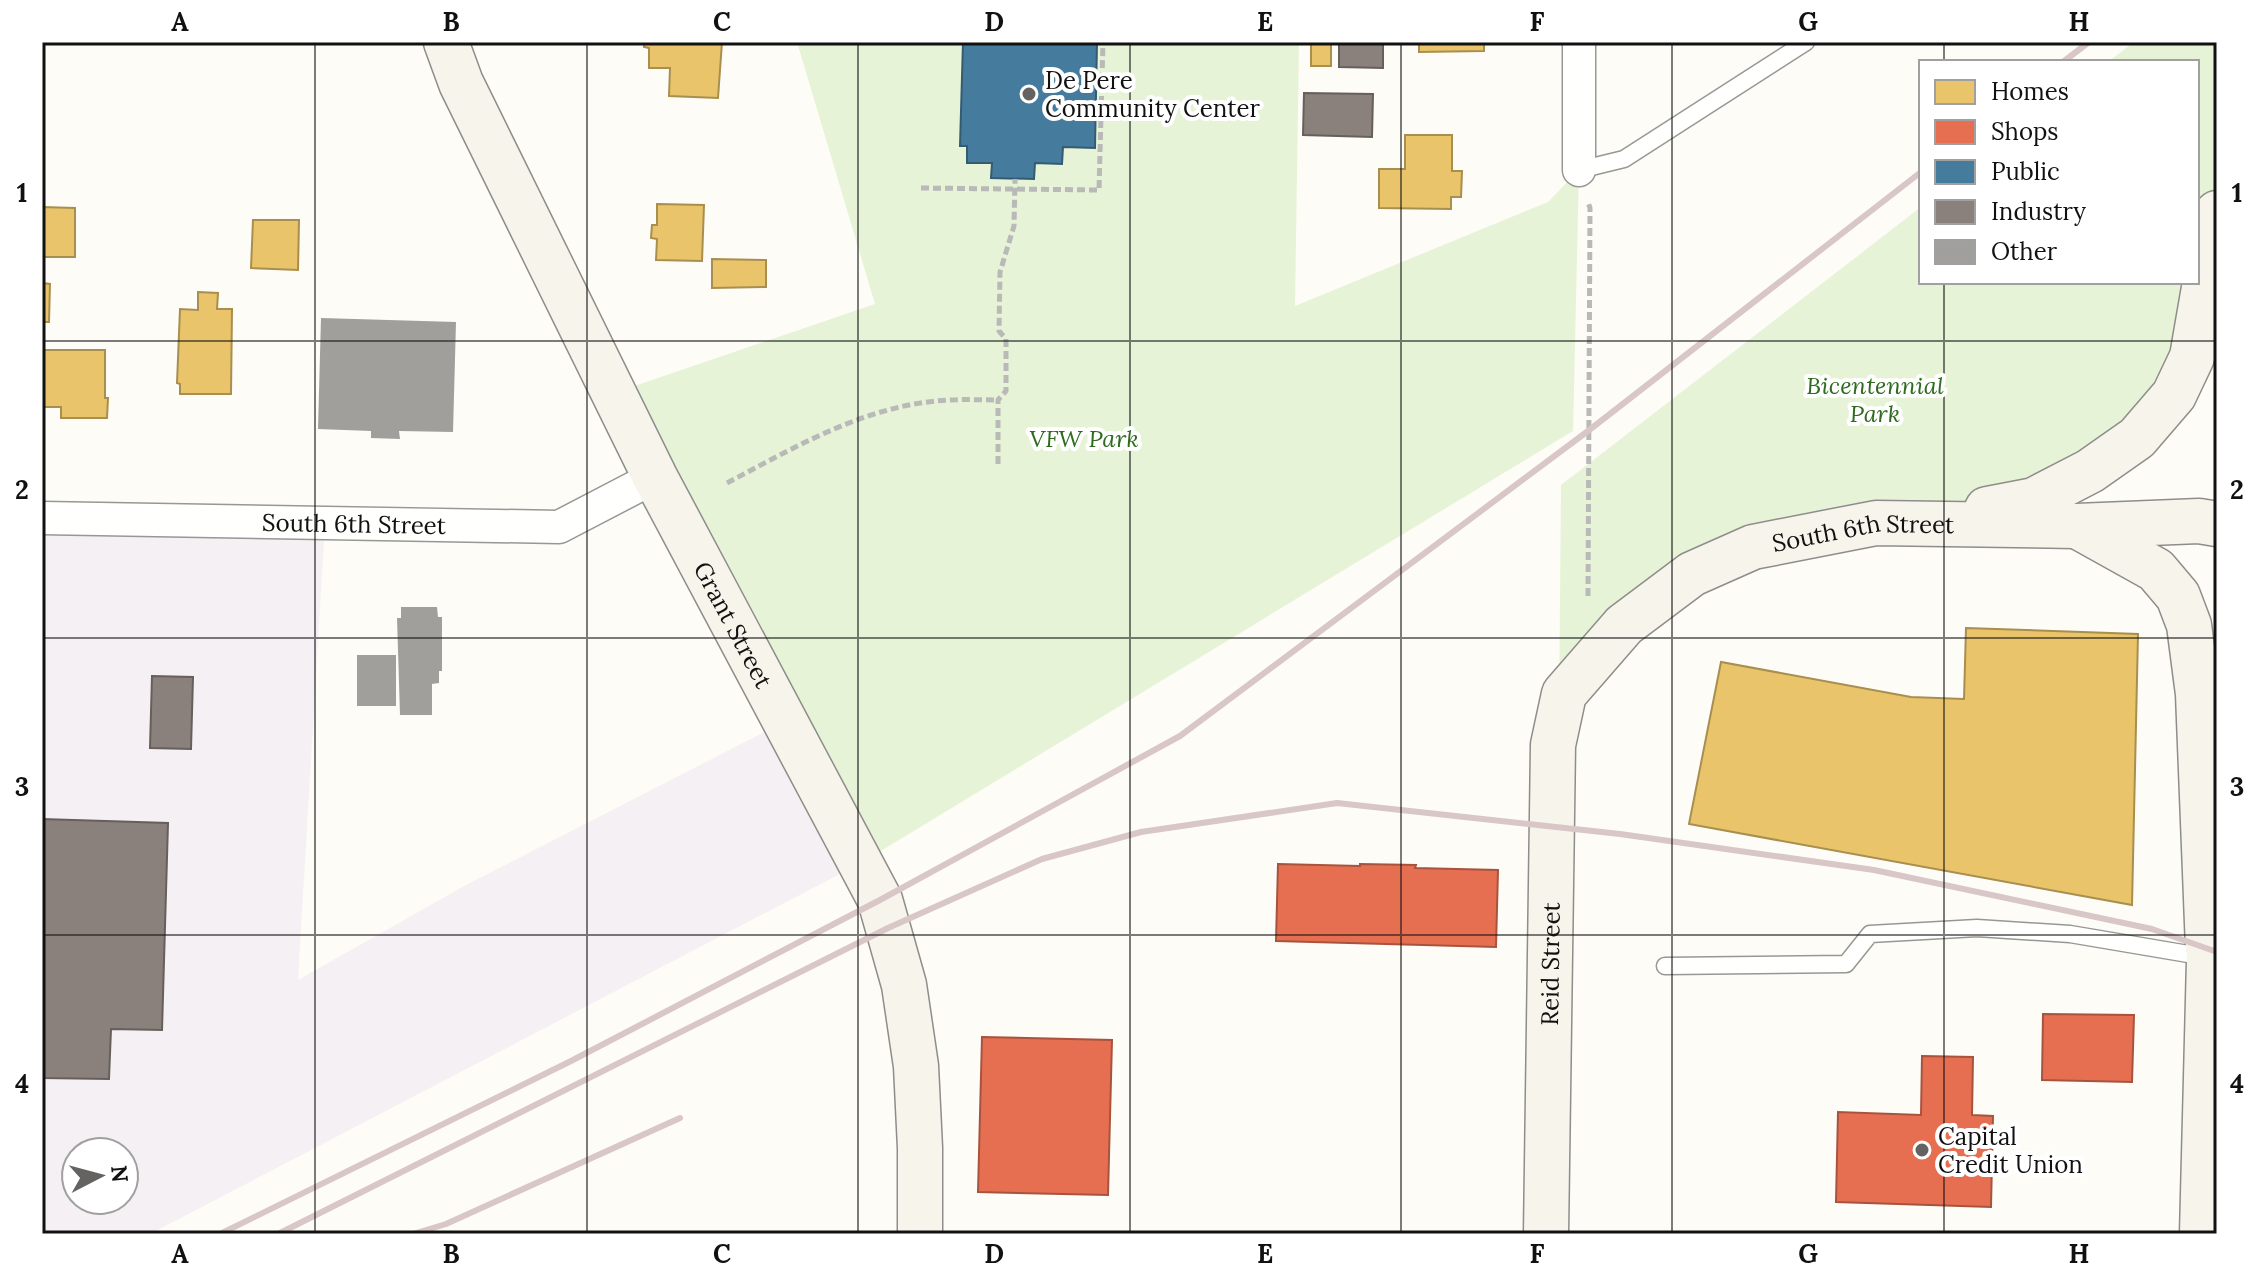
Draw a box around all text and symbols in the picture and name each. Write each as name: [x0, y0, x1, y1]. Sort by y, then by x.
text: A: [171, 5, 189, 38]
text: B: [442, 5, 460, 38]
text: C: [713, 5, 731, 38]
text: D: [984, 5, 1004, 38]
text: E: [1257, 5, 1273, 38]
text: F: [1530, 5, 1545, 38]
text: G: [1798, 5, 1818, 38]
text: H: [2069, 5, 2089, 38]
legend: [1919, 60, 2199, 284]
place label: De Pere Community Center: [1045, 65, 1261, 124]
text: Homes: [1991, 76, 2069, 107]
marker: De Pere Community Center: [1020, 85, 1038, 103]
text: Shops: [1991, 116, 2058, 147]
text: Public: [1991, 156, 2060, 187]
text: 1: [17, 176, 27, 209]
text: 1: [2232, 176, 2242, 209]
text: Industry: [1991, 196, 2086, 227]
text: Other: [1991, 236, 2058, 267]
park label: Bicentennial Park: [1806, 370, 1944, 429]
park label: VFW Park: [1029, 423, 1139, 454]
text: 2: [15, 473, 29, 506]
text: 2: [2230, 473, 2244, 506]
street label: South 6th Street: [262, 506, 447, 541]
street label: South 6th Street: [1769, 507, 1955, 558]
street label: Grant Street: [687, 556, 780, 694]
text: 3: [15, 770, 29, 803]
text: 3: [2230, 770, 2244, 803]
street label: Reid Street: [1533, 901, 1566, 1026]
text: 4: [15, 1067, 29, 1100]
text: 4: [2230, 1067, 2244, 1100]
place label: Capital Credit Union: [1938, 1121, 2083, 1180]
north arrow: [60, 1136, 140, 1216]
marker: Capital Credit Union: [1913, 1141, 1931, 1159]
text: N: [105, 1164, 135, 1184]
text: A: [171, 1237, 189, 1270]
text: B: [442, 1237, 460, 1270]
text: C: [713, 1237, 731, 1270]
text: D: [984, 1237, 1004, 1270]
text: E: [1257, 1237, 1273, 1270]
text: F: [1530, 1237, 1545, 1270]
text: G: [1798, 1237, 1818, 1270]
text: H: [2069, 1237, 2089, 1270]

